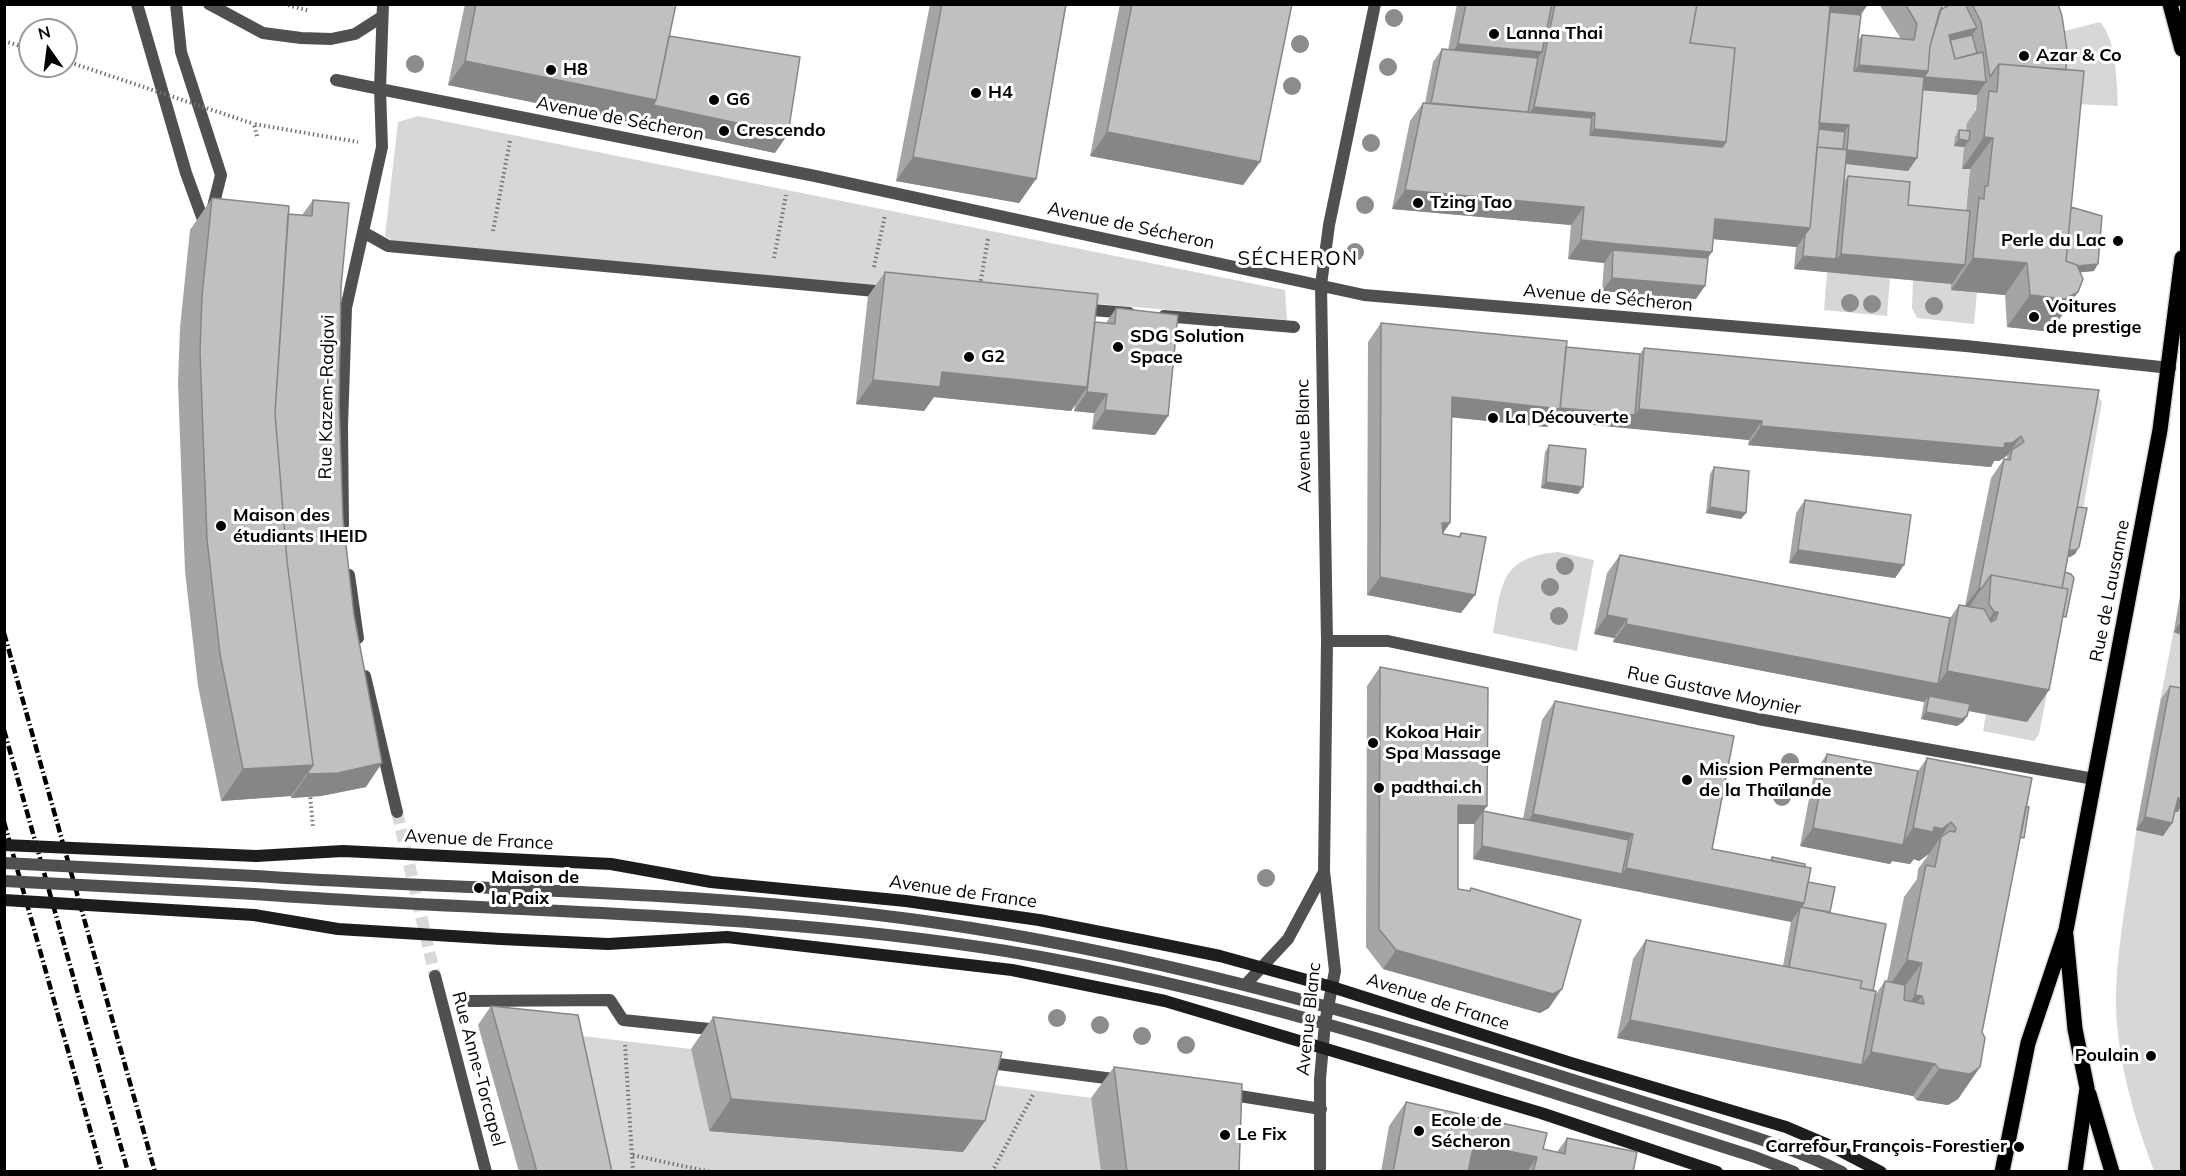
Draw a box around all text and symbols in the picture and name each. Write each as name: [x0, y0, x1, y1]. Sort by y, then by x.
north arrow: [18, 18, 78, 78]
text: N: [36, 21, 52, 44]
place label: Lanna Thai: [1506, 23, 1603, 45]
marker: Lanna Thai: [1487, 27, 1501, 41]
place label: Azar & Co: [2036, 45, 2122, 67]
marker: Azar & Co: [2017, 49, 2031, 63]
place label: H8: [563, 59, 588, 81]
marker: H8: [544, 63, 558, 77]
place label: H4: [988, 82, 1013, 104]
marker: H4: [969, 86, 983, 100]
place label: G6: [726, 89, 750, 111]
street label: Avenue de Sécheron: [534, 92, 706, 146]
marker: G6: [707, 93, 721, 107]
place label: Crescendo: [736, 120, 826, 142]
marker: Crescendo: [717, 124, 731, 138]
place label: Tzing Tao: [1430, 192, 1512, 214]
marker: Tzing Tao: [1411, 196, 1425, 210]
street label: Avenue de Sécheron: [1046, 198, 1216, 254]
place label: Perle du Lac: [2001, 230, 2106, 252]
marker: Perle du Lac: [2111, 234, 2125, 248]
district label: SÉCHERON: [1237, 247, 1359, 271]
street label: Avenue de Sécheron: [1522, 280, 1694, 316]
place label: Voitures de prestige: [2046, 296, 2141, 338]
marker: Voitures de prestige: [2027, 310, 2041, 324]
street label: Rue Kazem-Radjavi: [315, 314, 339, 480]
place label: SDG Solution Space: [1130, 326, 1244, 368]
marker: SDG Solution Space: [1111, 340, 1125, 354]
place label: G2: [981, 346, 1005, 368]
marker: G2: [962, 350, 976, 364]
street label: Avenue Blanc: [1292, 379, 1316, 493]
place label: La Découverte: [1505, 407, 1629, 429]
marker: La Découverte: [1486, 411, 1500, 425]
place label: Maison des étudiants IHEID: [233, 505, 368, 548]
street label: Rue de Lausanne: [2086, 518, 2134, 664]
marker: Maison des étudiants IHEID: [214, 519, 228, 533]
street label: Rue Gustave Moynier: [1625, 662, 1803, 720]
place label: Kokoa Hair Spa Massage: [1385, 722, 1501, 764]
marker: Kokoa Hair Spa Massage: [1366, 736, 1380, 750]
place label: Mission Permanente de la Thaïlande: [1699, 759, 1873, 802]
marker: Mission Permanente de la Thaïlande: [1680, 773, 1694, 787]
place label: padthai.ch: [1391, 777, 1482, 799]
marker: padthai.ch: [1372, 781, 1386, 795]
street label: Avenue de France: [404, 825, 554, 855]
place label: Maison de la Paix: [491, 867, 579, 910]
street label: Avenue de France: [888, 871, 1038, 913]
marker: Maison de la Paix: [472, 881, 486, 895]
street label: Avenue Blanc: [1292, 961, 1326, 1077]
street label: Avenue de France: [1364, 969, 1512, 1035]
street label: Rue Anne-Torcapel: [447, 989, 509, 1149]
place label: Poulain: [2075, 1045, 2139, 1067]
marker: Poulain: [2144, 1049, 2158, 1063]
place label: Ecole de Sécheron: [1431, 1110, 1511, 1152]
place label: Le Fix: [1237, 1124, 1287, 1146]
marker: Ecole de Sécheron: [1412, 1124, 1426, 1138]
marker: Le Fix: [1218, 1128, 1232, 1142]
place label: Carrefour François-Forestier: [1765, 1136, 2007, 1158]
marker: Carrefour François-Forestier: [2012, 1140, 2026, 1154]

